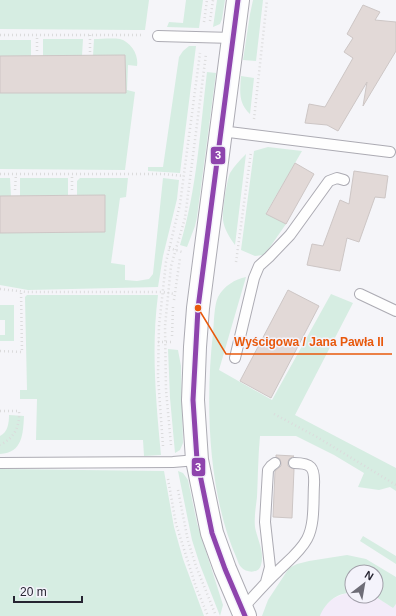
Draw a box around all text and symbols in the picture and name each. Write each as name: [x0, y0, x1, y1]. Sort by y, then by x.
line badge: 3: [210, 146, 226, 165]
text: 3: [215, 149, 221, 161]
callout: Wyścigowa / Jana Pawła II: [226, 330, 392, 354]
text: Wyścigowa / Jana Pawła II: [234, 335, 384, 349]
line badge: 3: [191, 457, 206, 477]
text: 3: [195, 461, 201, 473]
north arrow: [344, 564, 384, 604]
text: N: [363, 568, 376, 583]
scale bar: [14, 578, 82, 604]
text: 20 m: [20, 585, 47, 599]

